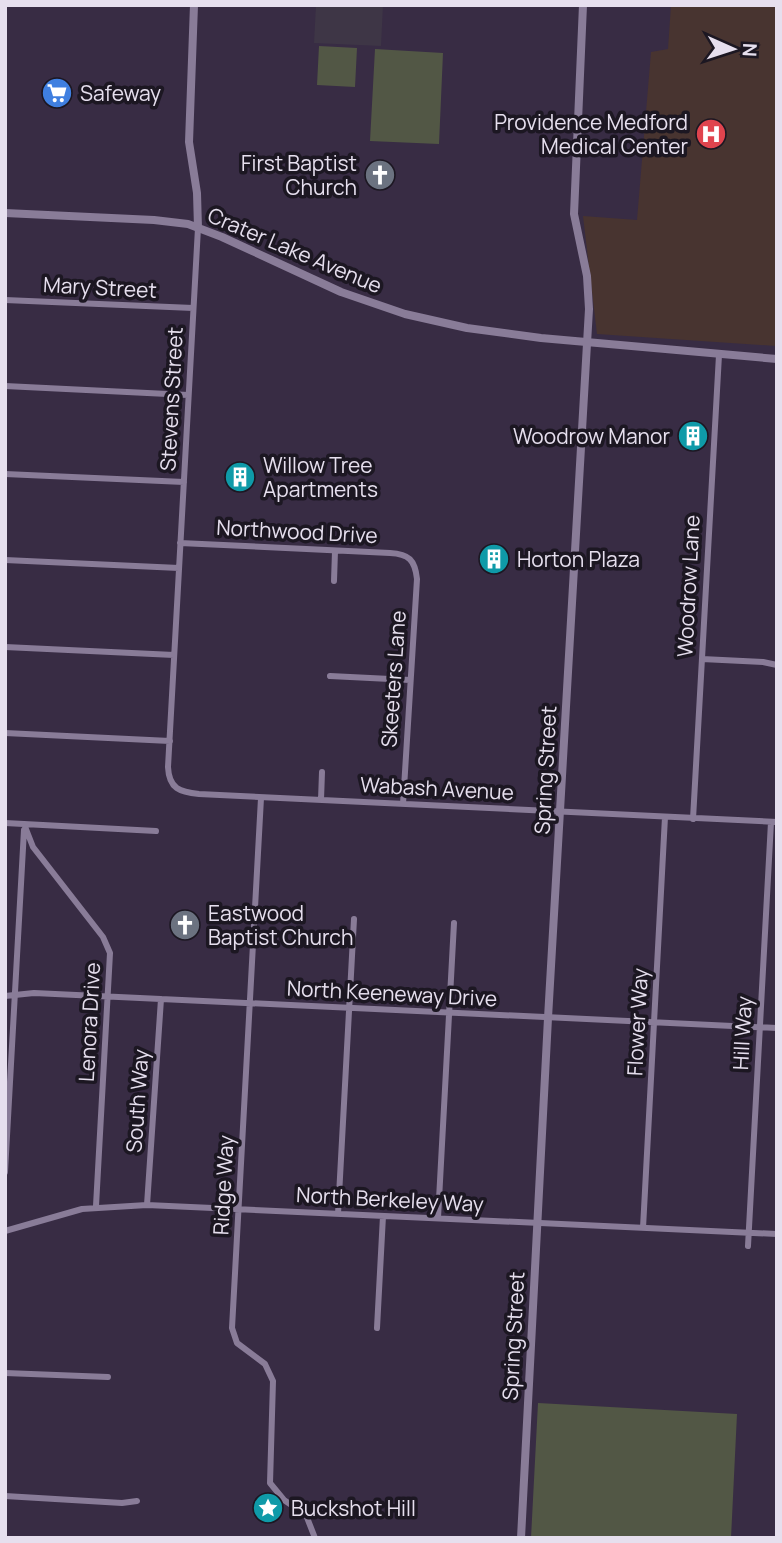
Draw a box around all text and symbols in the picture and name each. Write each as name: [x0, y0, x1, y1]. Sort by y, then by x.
north arrow: [698, 14, 768, 84]
text: N: [737, 42, 763, 57]
supermarket icon: Safeway: [40, 76, 74, 110]
place label: Safeway: [80, 79, 161, 107]
place label: Providence Medford Medical Center: [494, 108, 688, 160]
hospital icon: Providence Medford Medical Center: [694, 117, 728, 151]
place label: First Baptist Church: [241, 149, 357, 201]
church icon: First Baptist Church: [363, 158, 397, 192]
street label: Crater Lake Avenue: [204, 201, 386, 299]
street label: Mary Street: [42, 270, 158, 304]
street label: Stevens Street: [153, 326, 189, 472]
building icon: Woodrow Manor: [676, 419, 710, 453]
place label: Woodrow Manor: [513, 422, 670, 450]
place label: Willow Tree Apartments: [263, 451, 378, 503]
building icon: Willow Tree Apartments: [223, 460, 257, 494]
street label: Northwood Drive: [216, 513, 378, 549]
street label: Woodrow Lane: [670, 514, 706, 658]
building icon: Horton Plaza: [477, 542, 511, 576]
place label: Horton Plaza: [517, 545, 640, 573]
street label: Skeeters Lane: [374, 609, 412, 749]
street label: Spring Street: [528, 705, 562, 835]
street label: Wabash Avenue: [359, 770, 515, 806]
place label: Eastwood Baptist Church: [208, 899, 353, 951]
church icon: Eastwood Baptist Church: [168, 908, 202, 942]
street label: Lenora Drive: [72, 962, 106, 1082]
street label: Flower Way: [620, 967, 654, 1077]
street label: North Keeneway Drive: [286, 974, 498, 1012]
street label: Hill Way: [726, 995, 758, 1071]
street label: South Way: [119, 1048, 155, 1154]
street label: Ridge Way: [206, 1134, 240, 1236]
street label: North Berkeley Way: [296, 1180, 484, 1218]
street label: Spring Street: [496, 1271, 530, 1401]
place icon: Buckshot Hill: [251, 1491, 285, 1525]
place label: Buckshot Hill: [291, 1494, 416, 1522]

